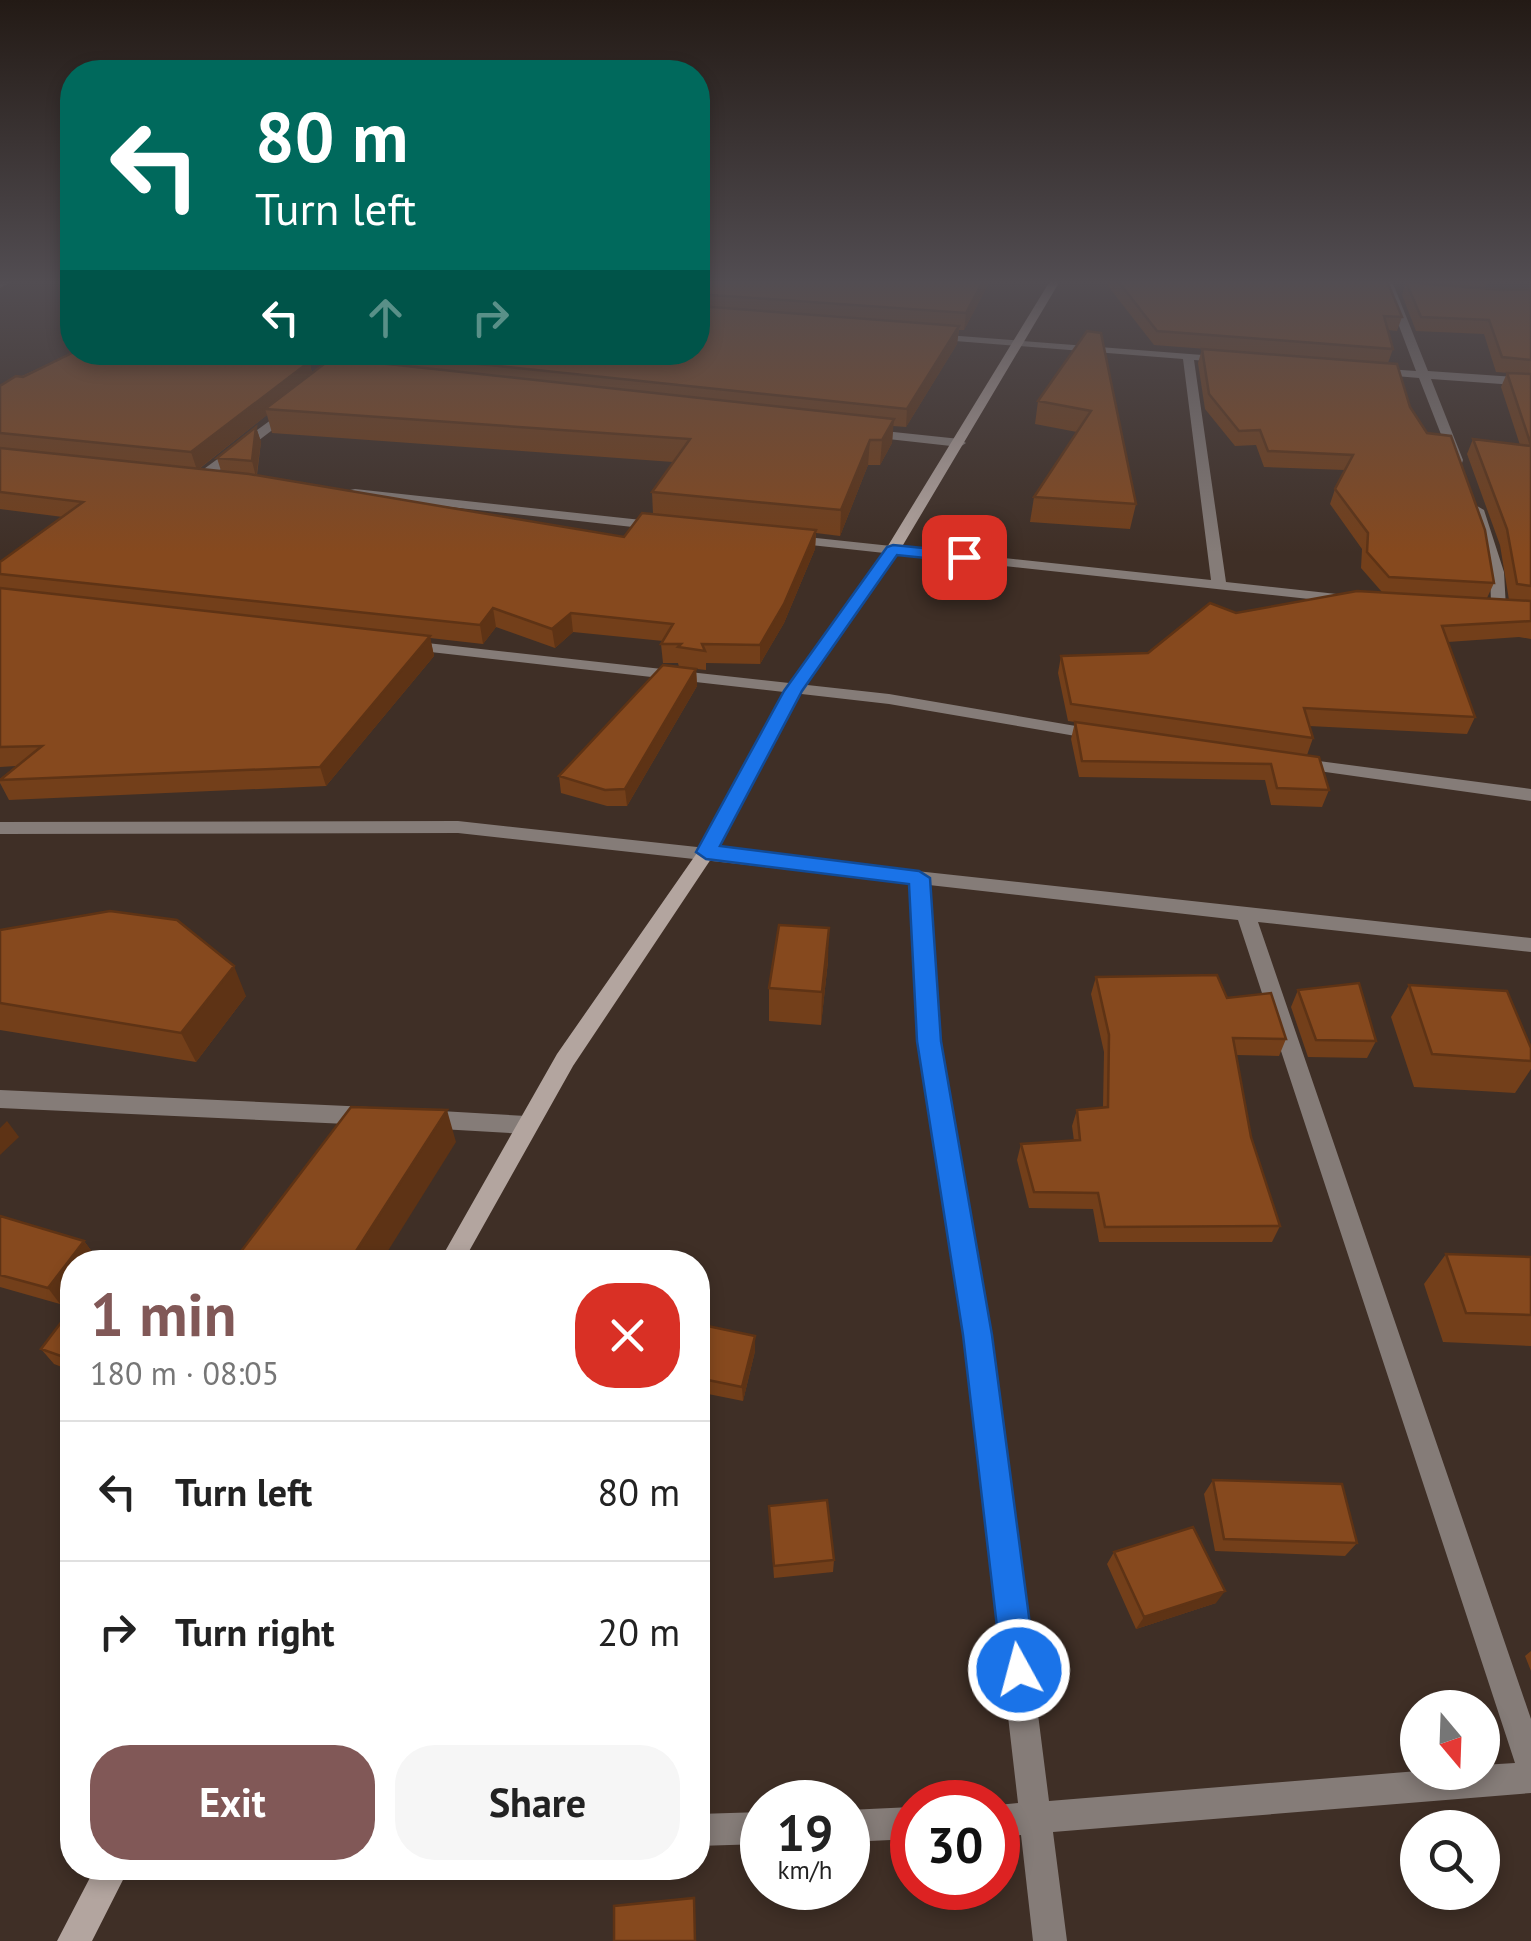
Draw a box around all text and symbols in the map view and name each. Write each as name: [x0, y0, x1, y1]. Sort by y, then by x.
text: 80 m: [255, 91, 408, 181]
icon: left: [90, 100, 220, 230]
text: Turn left: [255, 179, 416, 237]
icon: left: [253, 290, 308, 345]
icon: ahead: [358, 290, 413, 345]
icon: right: [463, 290, 518, 345]
pin: [922, 515, 1007, 600]
icon: arrive: [937, 530, 992, 585]
text: 1 min: [90, 1275, 236, 1353]
button: close: [575, 1283, 680, 1388]
text: 180 m · 08:05: [90, 1352, 279, 1394]
icon: left: [90, 1464, 145, 1519]
text: Turn left: [175, 1467, 312, 1516]
text: 80 m: [598, 1467, 680, 1516]
icon: right: [90, 1604, 145, 1659]
text: Turn right: [175, 1607, 335, 1656]
text: 20 m: [598, 1607, 680, 1656]
position arrow: [967, 1618, 1071, 1722]
north arrow: [1400, 1690, 1500, 1790]
map controls: [1400, 1690, 1500, 1910]
button: Exit: [90, 1745, 375, 1860]
button: Share: [395, 1745, 680, 1860]
speed limit sign: 30: [890, 1780, 1020, 1910]
text: 19: [777, 1800, 833, 1865]
button: search: [1400, 1810, 1500, 1910]
text: km/h: [778, 1854, 832, 1886]

